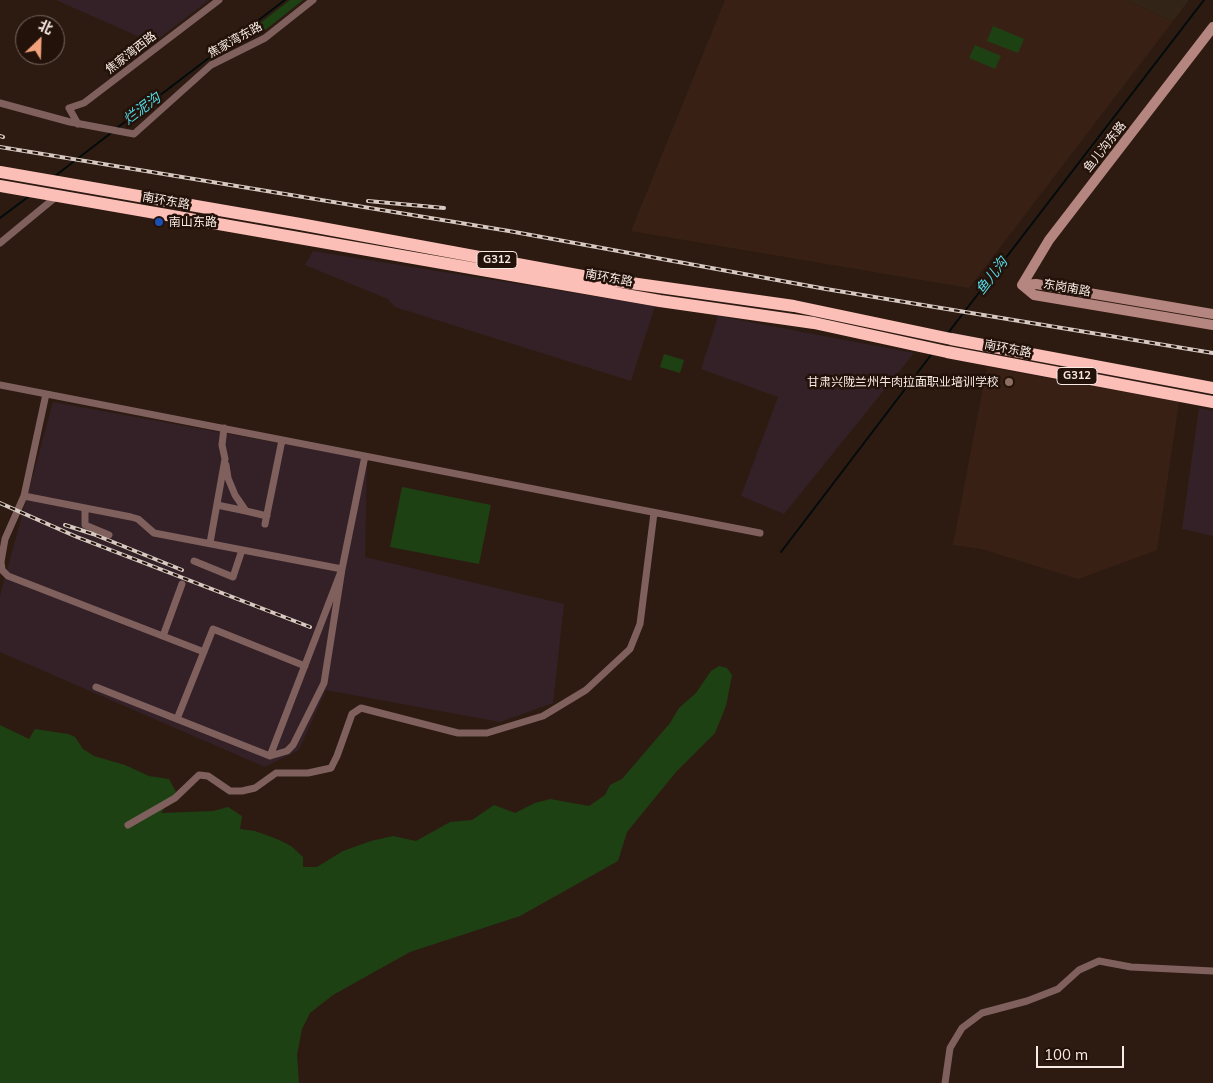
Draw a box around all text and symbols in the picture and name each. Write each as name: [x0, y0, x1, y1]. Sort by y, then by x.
north arrow: [15, 15, 65, 65]
text: 北: [36, 16, 56, 38]
street label: 焦家湾东路: [205, 19, 265, 61]
street label: 焦家湾西路: [103, 29, 159, 77]
water label: 烂泥沟: [120, 90, 164, 128]
street label: 鱼儿沟东路: [1081, 119, 1129, 175]
street label: 南环东路: [141, 190, 191, 212]
place label: 南山东路: [169, 215, 217, 229]
marker: 南山东路: [153, 216, 165, 228]
road number: G312: [477, 252, 517, 268]
water label: 鱼儿沟: [973, 254, 1011, 298]
street label: 南环东路: [584, 267, 634, 289]
street label: 东岗南路: [1042, 277, 1092, 299]
street label: 南环东路: [983, 337, 1033, 361]
road number: G312: [1057, 368, 1097, 384]
place label: 甘肃兴陇兰州牛肉拉面职业培训学校: [807, 375, 999, 389]
marker: 甘肃兴陇兰州牛肉拉面职业培训学校: [1003, 376, 1015, 388]
scale bar: [1038, 1036, 1126, 1068]
text: 100 m: [1044, 1045, 1088, 1064]

